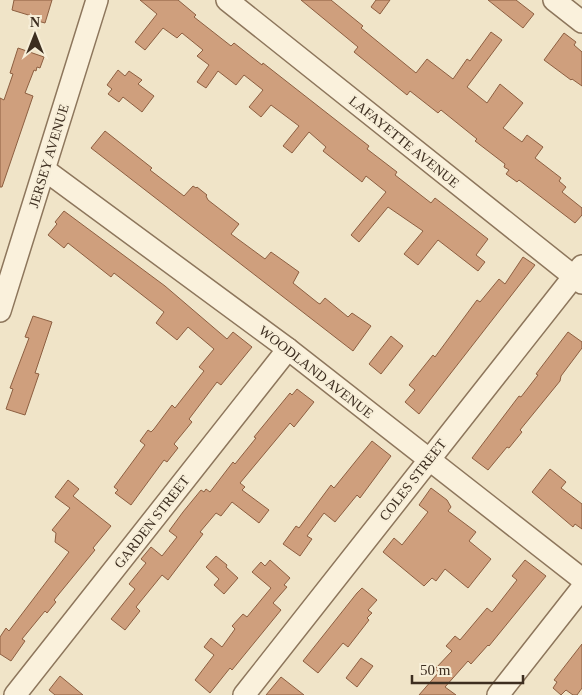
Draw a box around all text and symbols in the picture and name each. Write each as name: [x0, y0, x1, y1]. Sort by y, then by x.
north arrow: [10, 10, 60, 60]
text: N: [30, 15, 40, 30]
street label: LAFAYETTE AVENUE: [346, 93, 462, 191]
street label: JERSEY AVENUE: [26, 102, 72, 210]
street label: WOODLAND AVENUE: [256, 323, 376, 421]
street label: COLES STREET: [377, 436, 450, 524]
street label: GARDEN STREET: [111, 472, 193, 571]
scale bar: [412, 652, 523, 684]
text: 50 m: [420, 662, 451, 678]

